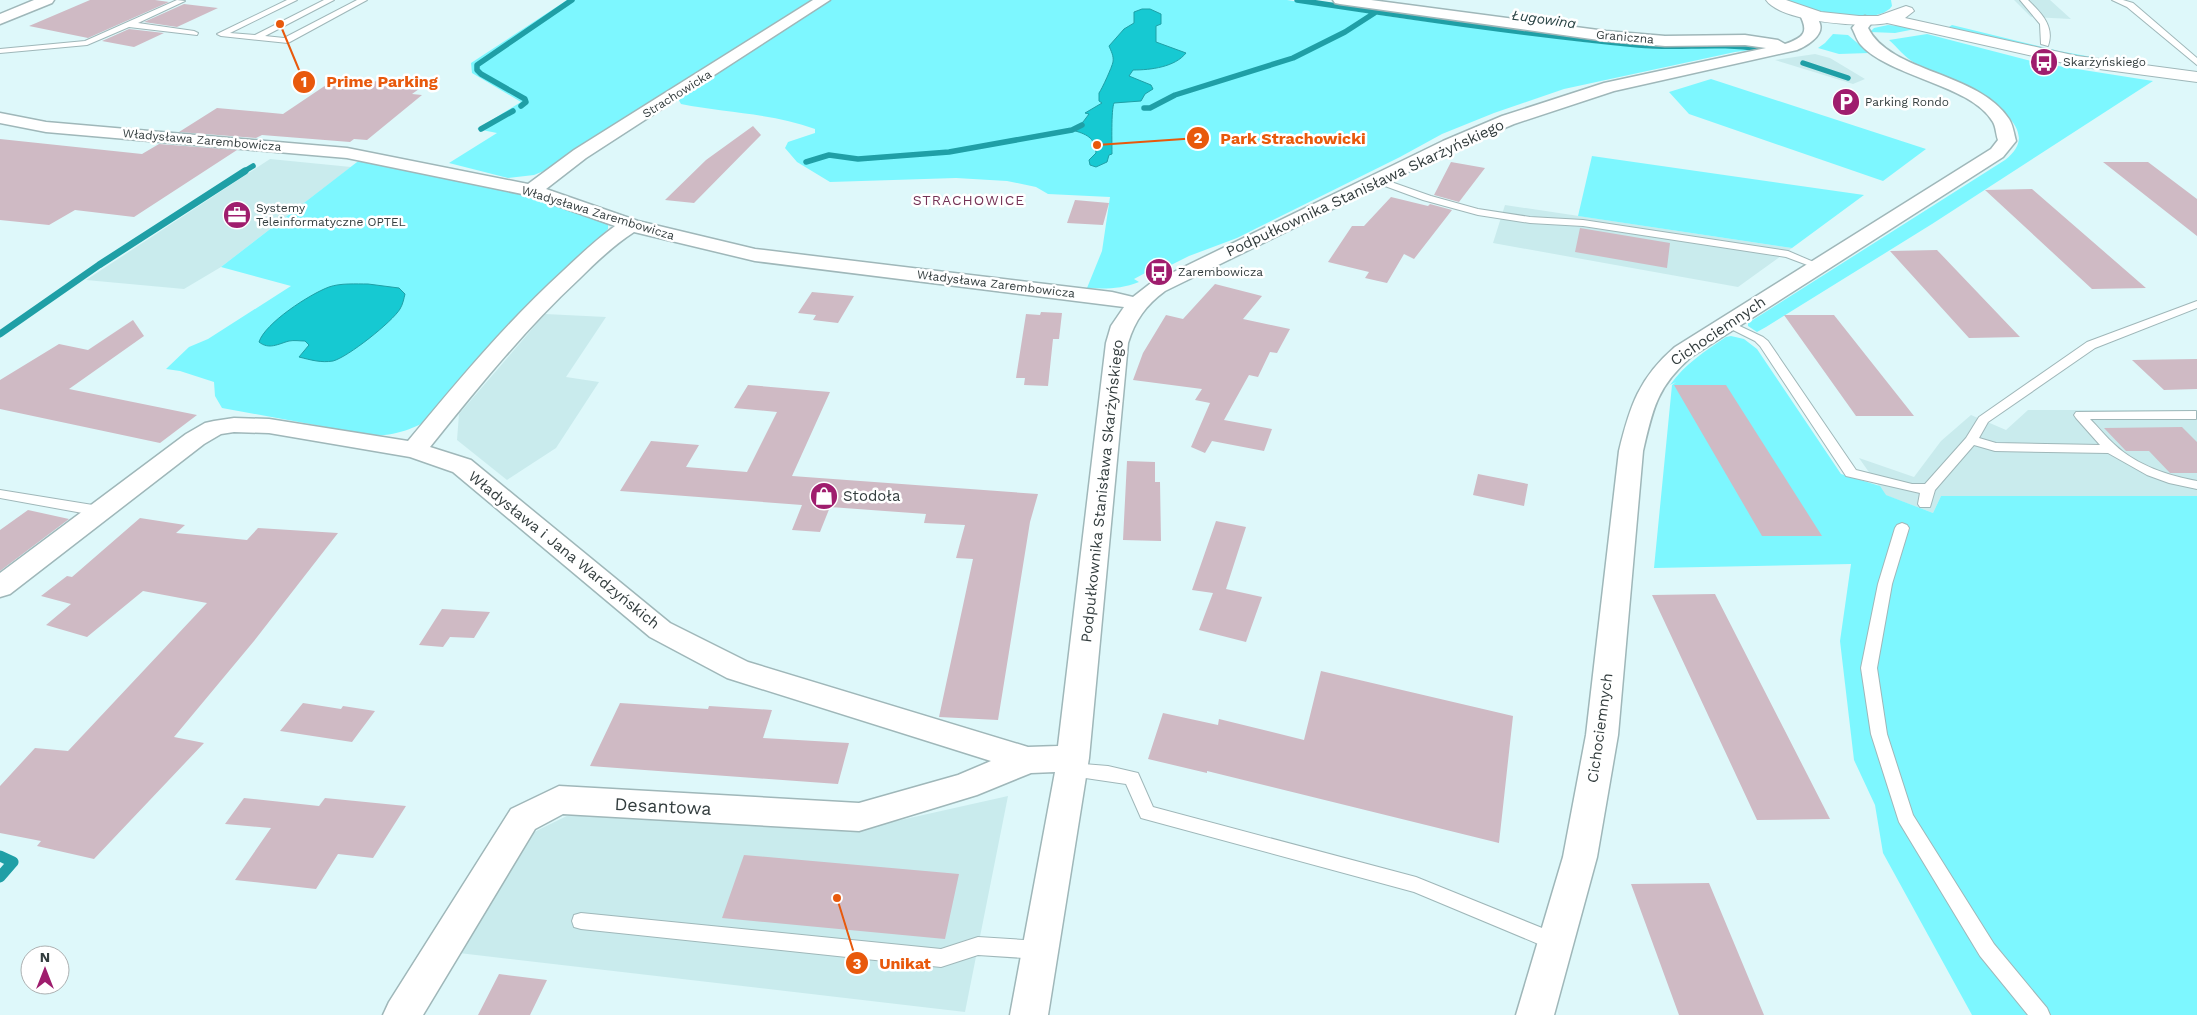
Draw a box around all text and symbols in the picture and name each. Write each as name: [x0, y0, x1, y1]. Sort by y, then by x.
water label: Ługowina: [1511, 7, 1578, 31]
street label: Graniczna: [1595, 27, 1655, 47]
bus stop icon: Skarżyńskiego: [2029, 47, 2059, 77]
place label: Skarżyńskiego: [2063, 55, 2146, 69]
callout: Prime Parking: [291, 66, 448, 97]
street label: Strachowicka: [640, 67, 714, 121]
text: Prime Parking: [326, 72, 438, 91]
text: 1: [301, 73, 307, 91]
parking icon: Parking Rondo: [1831, 87, 1861, 117]
place label: Parking Rondo: [1865, 95, 1949, 109]
street label: Podpułkownika Stanisława Skarżyńskiego: [1223, 115, 1507, 261]
callout: Park Strachowicki: [1186, 123, 1376, 154]
street label: Władysława Zarembowicza: [122, 126, 282, 154]
text: 2: [1194, 129, 1203, 147]
text: Park Strachowicki: [1220, 129, 1366, 148]
street label: Władysława Zarembowicza: [520, 183, 676, 243]
district label: STRACHOWICE: [913, 192, 1025, 208]
office icon: Systemy Teleinformatyczne OPTEL: [222, 200, 252, 230]
place label: Systemy Teleinformatyczne OPTEL: [256, 201, 406, 229]
bus stop icon: Zarembowicza: [1144, 257, 1174, 287]
place label: Zarembowicza: [1178, 265, 1263, 279]
street label: Władysława Zarembowicza: [916, 267, 1076, 301]
street label: Cichociemnych: [1667, 293, 1769, 369]
street label: Podpułkownika Stanisława Skarżyńskiego: [1077, 338, 1127, 644]
street label: Władysława i Jana Wardzyńskich: [465, 467, 663, 633]
shop icon: Stodoła: [809, 481, 839, 511]
place label: Stodoła: [843, 487, 901, 505]
street label: Cichociemnych: [1583, 672, 1617, 784]
street label: Desantowa: [614, 793, 712, 819]
north arrow: [20, 945, 70, 995]
callout: Unikat: [844, 948, 941, 979]
text: N: [40, 949, 50, 965]
text: Unikat: [879, 954, 931, 973]
text: 3: [853, 955, 862, 973]

